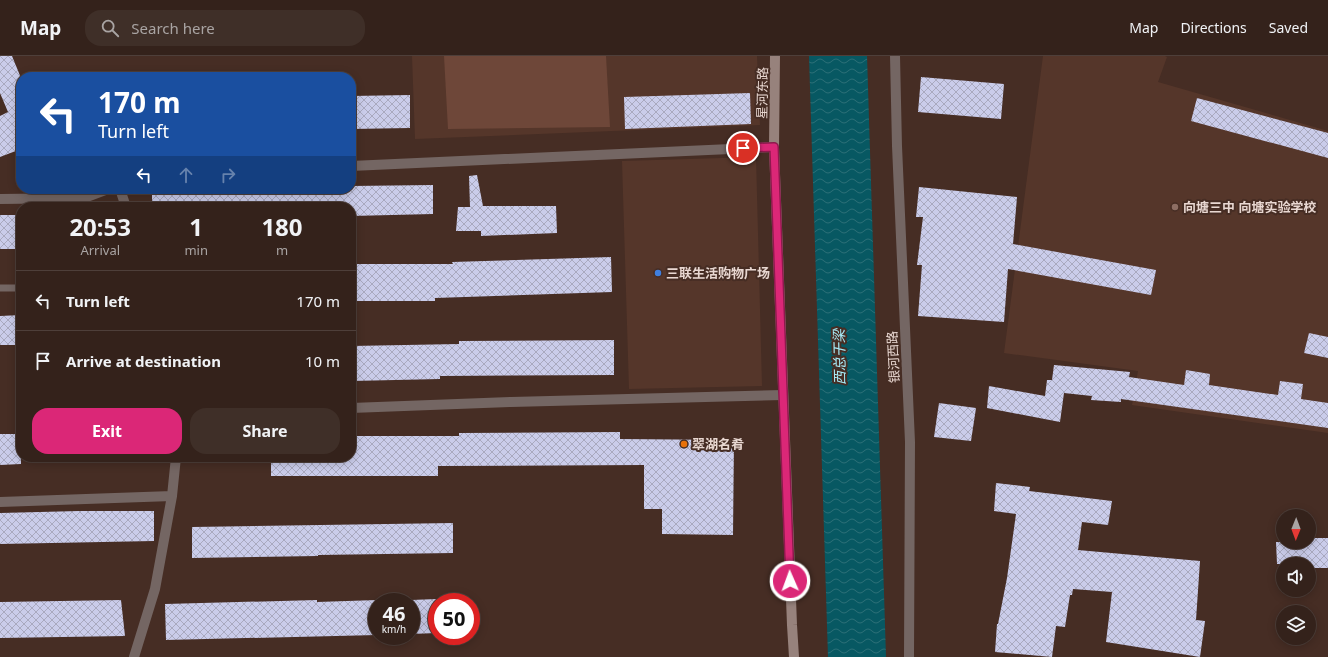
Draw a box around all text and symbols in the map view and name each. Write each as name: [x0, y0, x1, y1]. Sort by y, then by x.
search box: [85, 10, 365, 46]
text: Map: [20, 15, 61, 41]
icon: search: [99, 17, 121, 39]
text: Search here: [131, 18, 215, 38]
text: Map: [1129, 18, 1158, 37]
text: Directions: [1180, 18, 1247, 37]
text: Saved: [1269, 18, 1308, 37]
street label: 星河东路: [753, 67, 771, 119]
text: 170 m: [98, 83, 181, 121]
icon: left: [32, 88, 84, 140]
text: Turn left: [98, 119, 169, 143]
pin: [726, 131, 760, 165]
icon: arrive: [732, 137, 754, 159]
icon: left: [133, 164, 155, 186]
icon: ahead: [175, 164, 197, 186]
icon: right: [217, 164, 239, 186]
place label: 向塘三中 向塘实验学校: [1183, 198, 1316, 216]
marker: 向塘三中 向塘实验学校: [1170, 202, 1180, 212]
text: 20:53: [69, 210, 131, 243]
text: 1: [189, 210, 203, 243]
text: 180: [261, 210, 303, 243]
text: Arrival: [80, 241, 120, 259]
text: min: [184, 241, 208, 259]
text: m: [276, 241, 288, 259]
place label: 三联生活购物广场: [666, 264, 770, 282]
marker: 三联生活购物广场: [653, 268, 663, 278]
icon: left: [32, 290, 54, 312]
text: Turn left: [66, 291, 130, 311]
text: 170 m: [296, 291, 340, 311]
water label: 西总干梁: [829, 327, 849, 385]
street label: 银河西路: [883, 331, 903, 383]
icon: arrive: [32, 350, 54, 372]
text: Arrive at destination: [66, 351, 221, 371]
text: 10 m: [305, 351, 340, 371]
button: Exit: [32, 408, 182, 454]
button: Share: [190, 408, 340, 454]
place label: 翠湖名肴: [692, 435, 744, 453]
marker: 翠湖名肴: [679, 439, 689, 449]
north arrow: [1276, 509, 1316, 549]
map controls: [1276, 509, 1316, 645]
button: sound: [1276, 557, 1316, 597]
position arrow: [769, 560, 811, 602]
speed limit sign: 50: [428, 593, 480, 645]
text: 46: [383, 600, 405, 627]
button: layers: [1276, 605, 1316, 645]
text: km/h: [382, 622, 406, 636]

